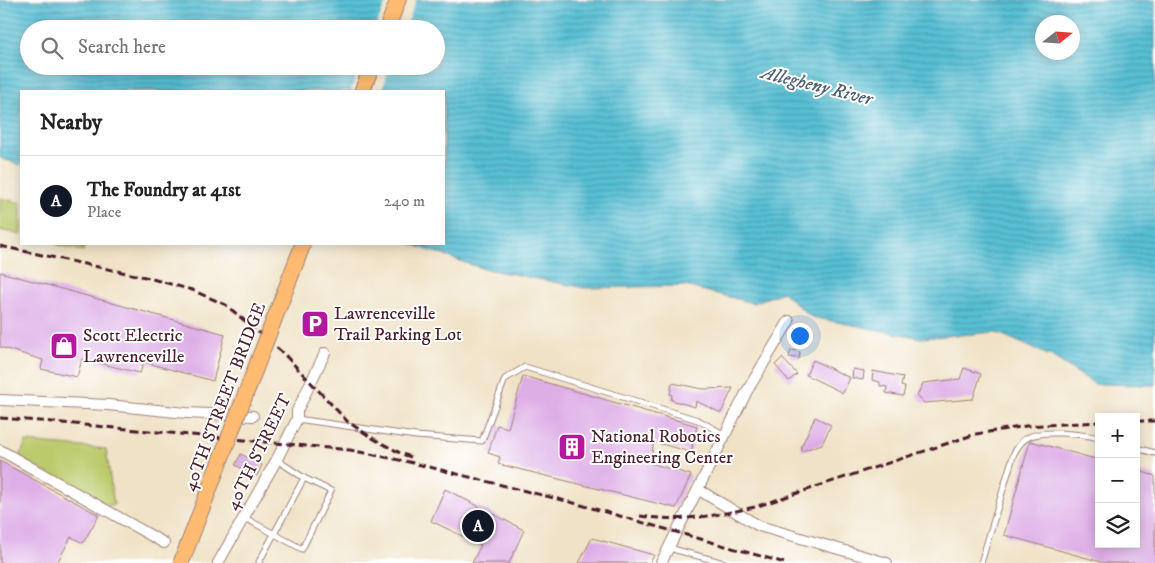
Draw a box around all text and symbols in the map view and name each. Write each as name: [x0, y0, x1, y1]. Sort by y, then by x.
north arrow: [1035, 15, 1080, 60]
search box: [20, 20, 445, 75]
icon: search: [38, 34, 66, 62]
text: Search here: [78, 36, 166, 59]
water label: Allegheny River: [757, 61, 877, 111]
text: Nearby: [40, 110, 102, 136]
text: The Foundry at 41st: [87, 179, 241, 202]
text: A: [51, 191, 61, 211]
text: 240 m: [384, 191, 425, 211]
text: Place: [87, 202, 121, 222]
street label: 40TH STREET BRIDGE: [179, 300, 271, 494]
place label: Lawrenceville Trail Parking Lot: [334, 303, 462, 346]
parking icon: Lawrenceville Trail Parking Lot: [300, 309, 330, 339]
your location: [787, 323, 813, 349]
place label: Scott Electric Lawrenceville: [83, 325, 185, 368]
shop icon: Scott Electric Lawrenceville: [49, 331, 79, 361]
street label: 40TH STREET: [221, 390, 297, 514]
map controls: [1095, 413, 1140, 548]
button: +: [1095, 413, 1140, 458]
place label: National Robotics Engineering Center: [591, 426, 733, 469]
building icon: National Robotics Engineering Center: [557, 432, 587, 462]
button: −: [1095, 458, 1140, 503]
button: layers: [1095, 503, 1140, 548]
pin: A: [462, 507, 494, 545]

